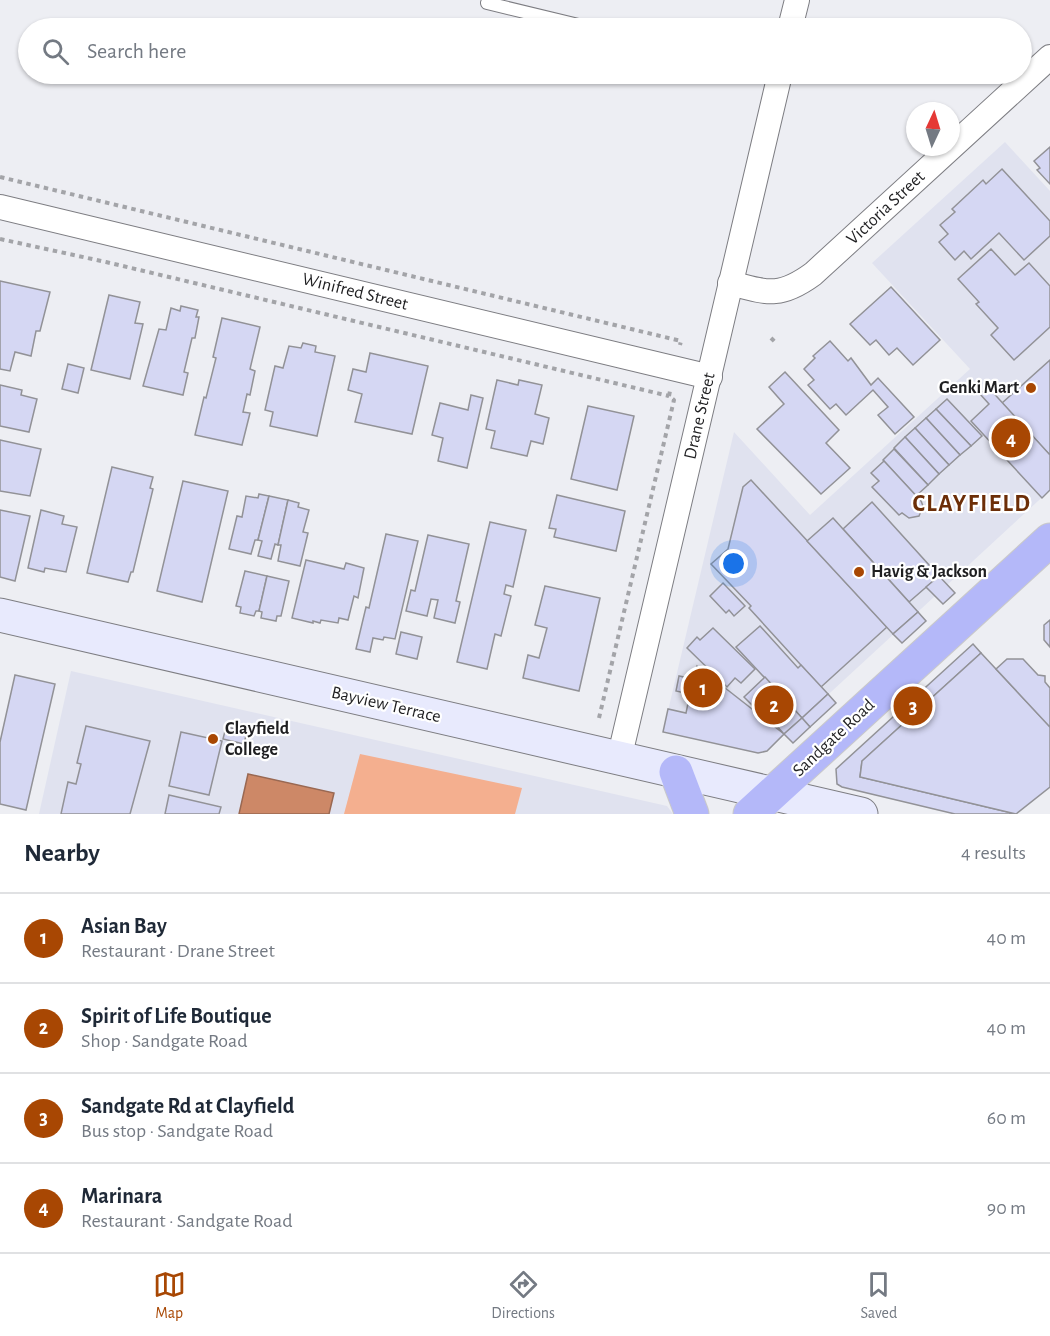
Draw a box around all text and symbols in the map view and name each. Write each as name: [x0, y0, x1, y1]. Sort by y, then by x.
search box: [18, 18, 1032, 84]
icon: search: [39, 35, 72, 68]
text: Search here: [87, 40, 186, 62]
north arrow: [906, 102, 960, 156]
street label: Victoria Street: [844, 167, 929, 248]
street label: Winifred Street: [300, 270, 410, 314]
street label: Drane Street: [681, 371, 719, 461]
place label: Genki Mart: [939, 379, 1019, 397]
marker: Genki Mart: [1024, 381, 1038, 395]
pin: 4: [992, 416, 1030, 460]
district label: CLAYFIELD: [912, 492, 1032, 516]
your location: [719, 549, 748, 578]
place label: Havig & Jackson: [871, 563, 987, 581]
marker: Havig & Jackson: [852, 565, 866, 579]
pin: 1: [684, 666, 722, 710]
pin: 2: [754, 682, 794, 728]
street label: Bayview Terrace: [330, 684, 442, 726]
pin: 3: [894, 684, 932, 728]
street label: Sandgate Road: [790, 696, 878, 780]
place label: Clayfield College: [225, 720, 290, 759]
marker: Clayfield College: [206, 732, 220, 746]
text: Nearby: [24, 840, 100, 866]
text: 4 results: [961, 843, 1026, 863]
text: Asian Bay: [81, 915, 167, 937]
text: 1: [40, 928, 47, 948]
text: 40 m: [987, 928, 1026, 948]
text: Restaurant · Drane Street: [81, 941, 275, 961]
text: Spirit of Life Boutique: [81, 1005, 272, 1027]
text: 2: [39, 1018, 48, 1038]
text: 40 m: [987, 1018, 1026, 1038]
text: Shop · Sandgate Road: [81, 1031, 248, 1051]
text: Sandgate Rd at Clayfield: [81, 1095, 294, 1117]
text: 3: [39, 1108, 48, 1128]
text: 60 m: [987, 1108, 1026, 1128]
text: Bus stop · Sandgate Road: [81, 1121, 273, 1141]
text: Marinara: [81, 1185, 162, 1207]
text: 4: [38, 1198, 49, 1218]
text: 90 m: [987, 1198, 1026, 1218]
text: Restaurant · Sandgate Road: [81, 1211, 293, 1231]
tab: Map: [153, 1268, 186, 1323]
tab: Directions: [491, 1268, 555, 1323]
tab: Saved: [861, 1268, 897, 1323]

